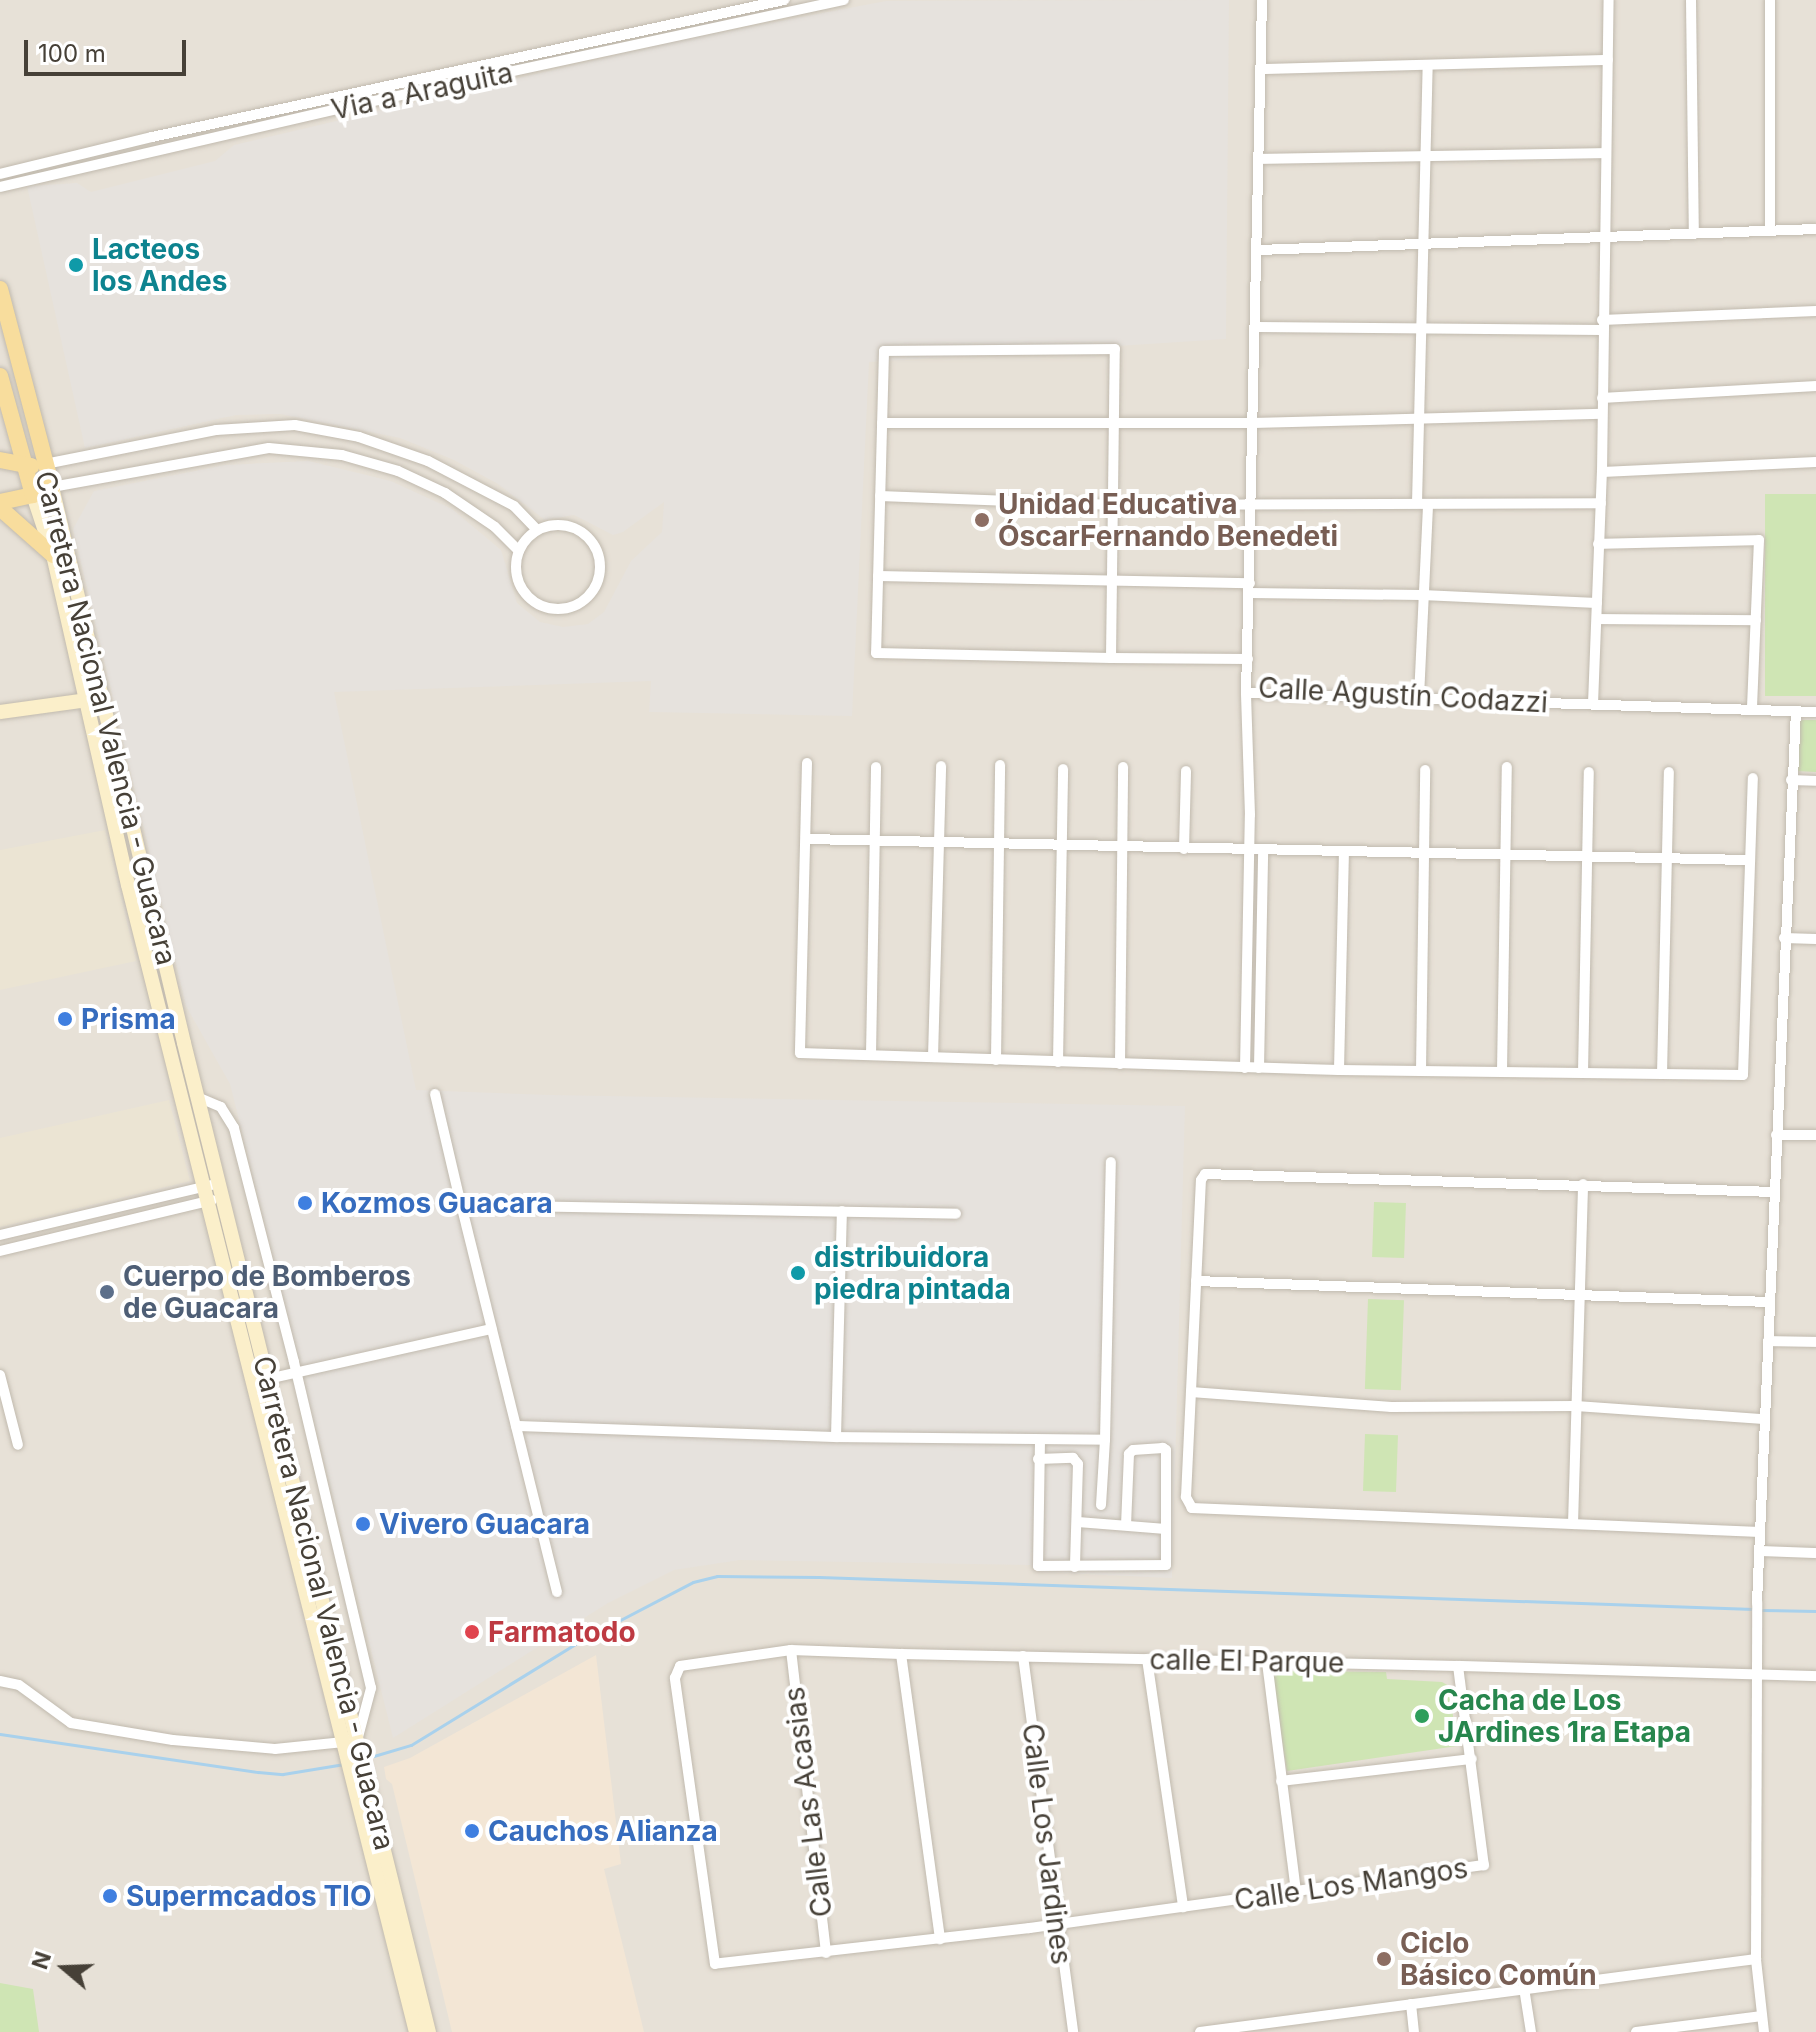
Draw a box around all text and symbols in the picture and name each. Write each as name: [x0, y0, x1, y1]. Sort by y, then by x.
scale bar: [28, 24, 190, 74]
text: 100 m: [38, 39, 106, 68]
street label: Via a Araguita: [328, 55, 516, 127]
place label: Lacteos los Andes: [92, 232, 227, 298]
marker: Lacteos los Andes: [67, 256, 85, 274]
street label: Carretera Nacional Valencia - Guacara: [28, 467, 184, 969]
place label: Unidad Educativa ÓscarFernando Benedeti: [998, 487, 1338, 553]
marker: Unidad Educativa ÓscarFernando Benedeti: [973, 511, 991, 529]
street label: Calle Agustín Codazzi: [1257, 671, 1549, 719]
place label: Prisma: [81, 1002, 176, 1036]
marker: Prisma: [56, 1010, 74, 1028]
place label: Kozmos Guacara: [321, 1186, 553, 1220]
marker: Kozmos Guacara: [296, 1194, 314, 1212]
place label: distribuidora piedra pintada: [814, 1240, 1011, 1306]
place label: Cuerpo de Bomberos de Guacara: [123, 1259, 411, 1325]
marker: distribuidora piedra pintada: [789, 1264, 807, 1282]
marker: Cuerpo de Bomberos de Guacara: [98, 1283, 116, 1301]
street label: Carretera Nacional Valencia - Guacara: [246, 1352, 402, 1854]
place label: Vivero Guacara: [379, 1507, 590, 1541]
marker: Vivero Guacara: [354, 1515, 372, 1533]
place label: Farmatodo: [488, 1615, 636, 1649]
marker: Farmatodo: [463, 1623, 481, 1641]
street label: calle El Parque: [1149, 1643, 1345, 1679]
place label: Cacha de Los JArdines 1ra Etapa: [1438, 1683, 1691, 1749]
street label: Calle Las Acasias: [777, 1685, 839, 1919]
marker: Cacha de Los JArdines 1ra Etapa: [1413, 1707, 1431, 1725]
street label: Calle Los Jardines: [1016, 1722, 1078, 1966]
place label: Cauchos Alianza: [488, 1814, 718, 1848]
marker: Cauchos Alianza: [463, 1822, 481, 1840]
street label: Calle Los Mangos: [1232, 1851, 1470, 1917]
place label: Supermcados TIO: [126, 1879, 372, 1913]
marker: Supermcados TIO: [101, 1887, 119, 1905]
place label: Ciclo Básico Común: [1400, 1926, 1597, 1992]
north arrow: [24, 1928, 104, 2008]
text: N: [26, 1948, 56, 1972]
marker: Ciclo Básico Común: [1375, 1950, 1393, 1968]

